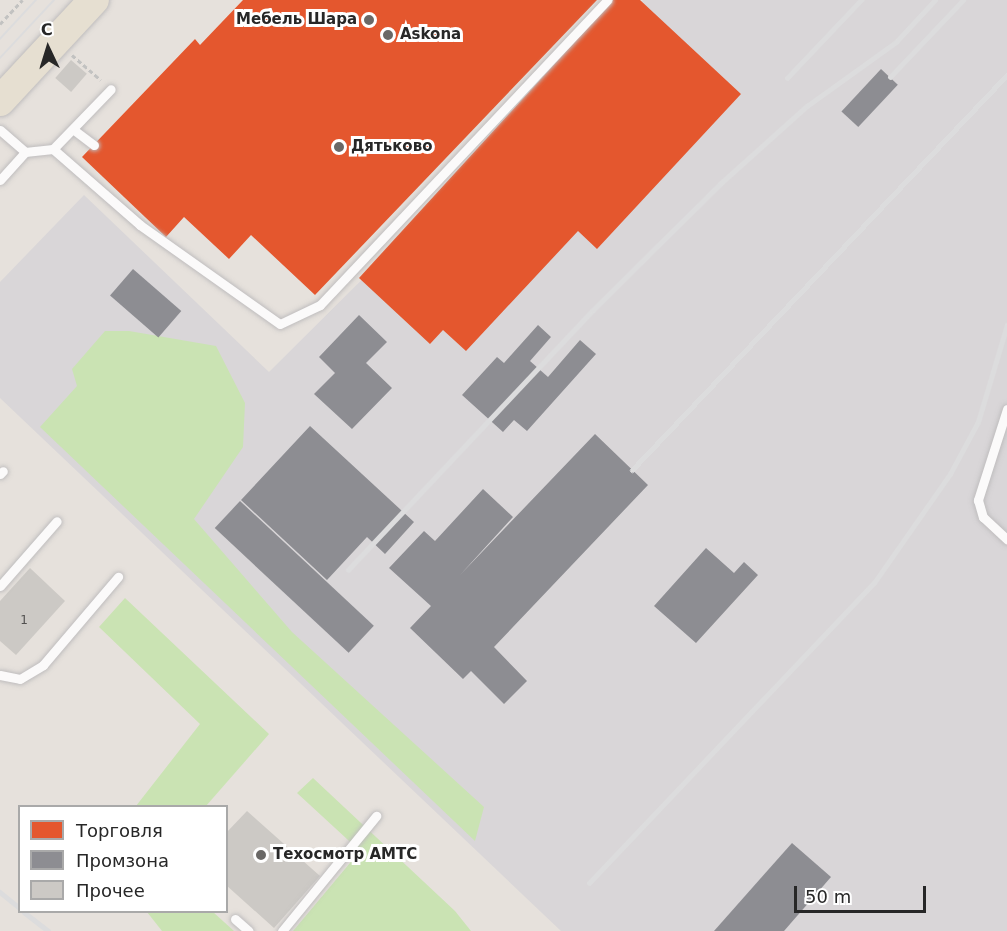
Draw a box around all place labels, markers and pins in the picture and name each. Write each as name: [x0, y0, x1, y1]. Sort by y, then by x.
place label: Мебель Шара: [236, 11, 357, 29]
marker: Мебель Шара: [362, 13, 376, 27]
place label: Askona: [400, 26, 461, 44]
marker: Askona: [381, 28, 395, 42]
place label: Дятьково: [351, 138, 432, 156]
marker: Дятьково: [332, 140, 346, 154]
place label: Техосмотр АМТС: [273, 846, 417, 864]
marker: Техосмотр АМТС: [254, 848, 268, 862]

